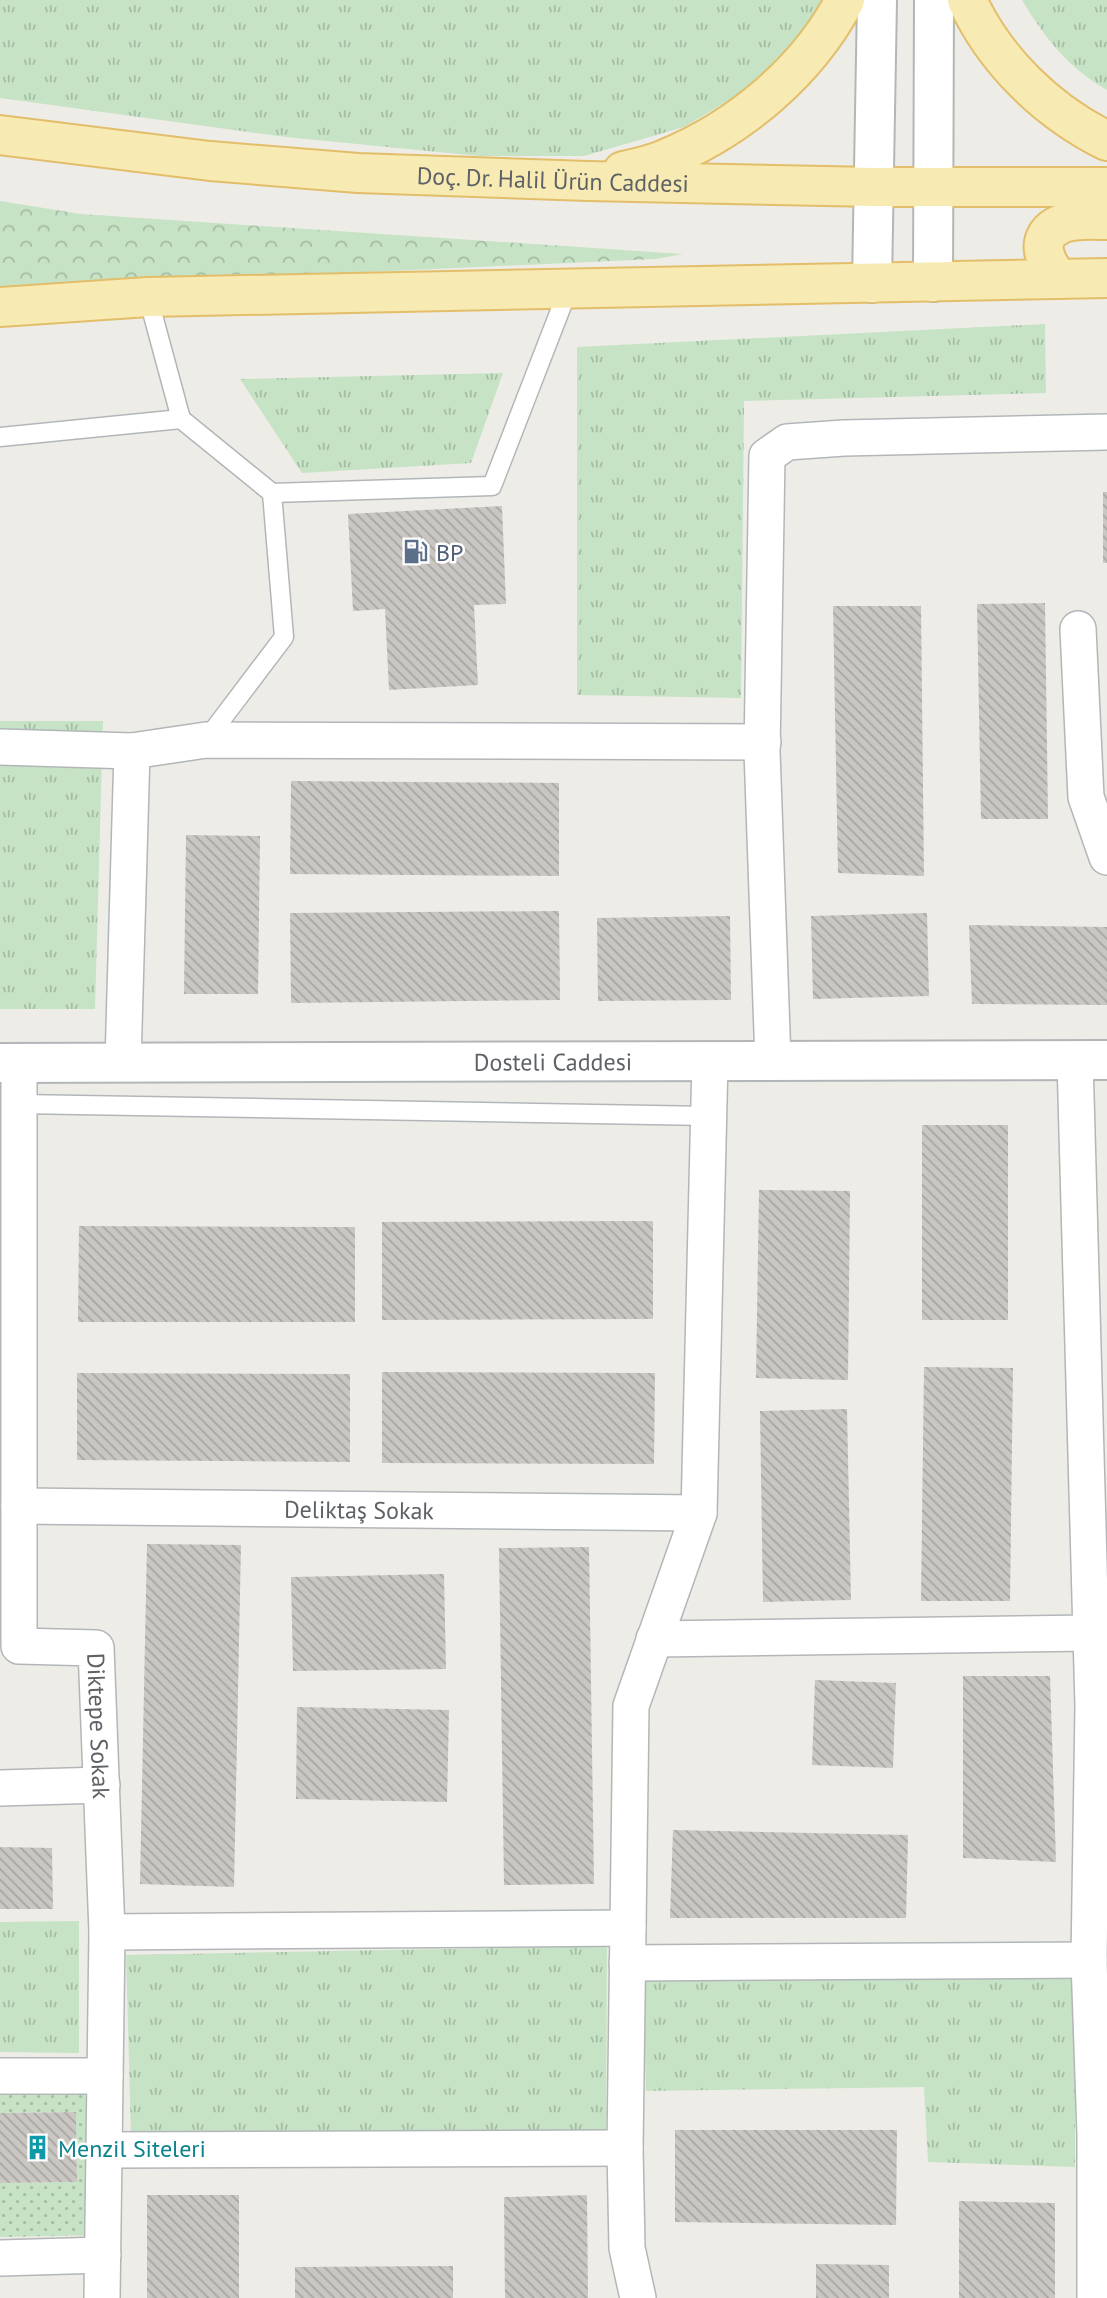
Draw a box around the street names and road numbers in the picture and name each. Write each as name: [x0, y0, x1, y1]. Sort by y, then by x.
street label: Doç. Dr. Halil Ürün Caddesi: [416, 160, 689, 199]
street label: Dosteli Caddesi: [474, 1046, 632, 1077]
street label: Deliktaş Sokak: [284, 1493, 435, 1526]
street label: Diktepe Sokak: [81, 1652, 117, 1800]

